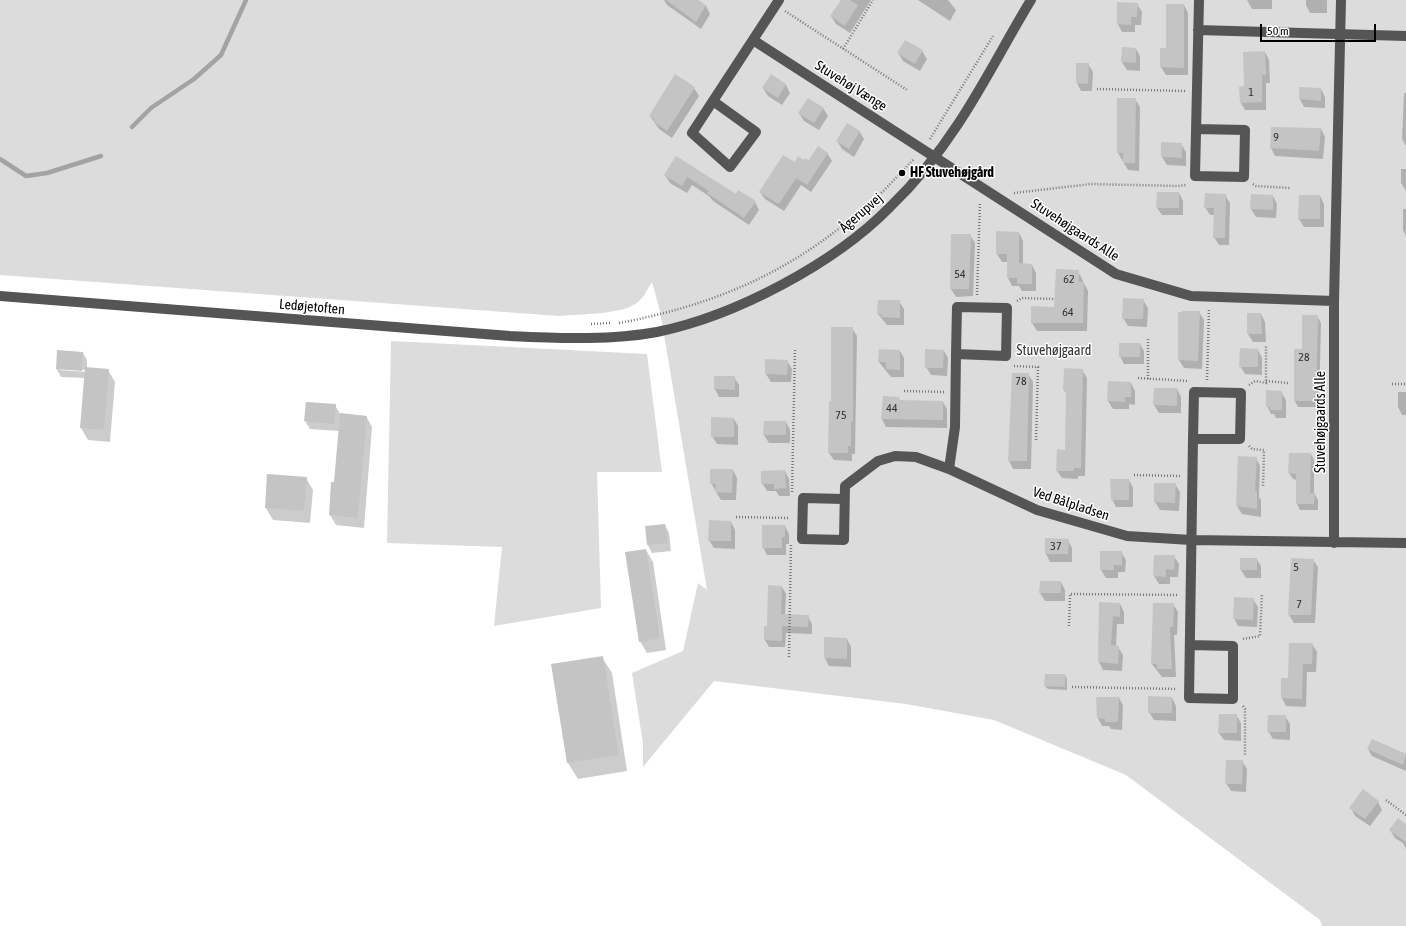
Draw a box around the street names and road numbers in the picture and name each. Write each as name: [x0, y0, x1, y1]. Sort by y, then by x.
street label: Stuvehøj Vænge: [812, 57, 890, 115]
street label: Ågerupvej: [836, 190, 886, 236]
street label: Stuvehøjgaards Alle: [1028, 195, 1122, 265]
street label: Ledøjetoften: [278, 296, 346, 318]
street label: Stuvehøjgaards Alle: [1313, 371, 1329, 473]
street label: Ved Bålpladsen: [1030, 484, 1112, 524]

